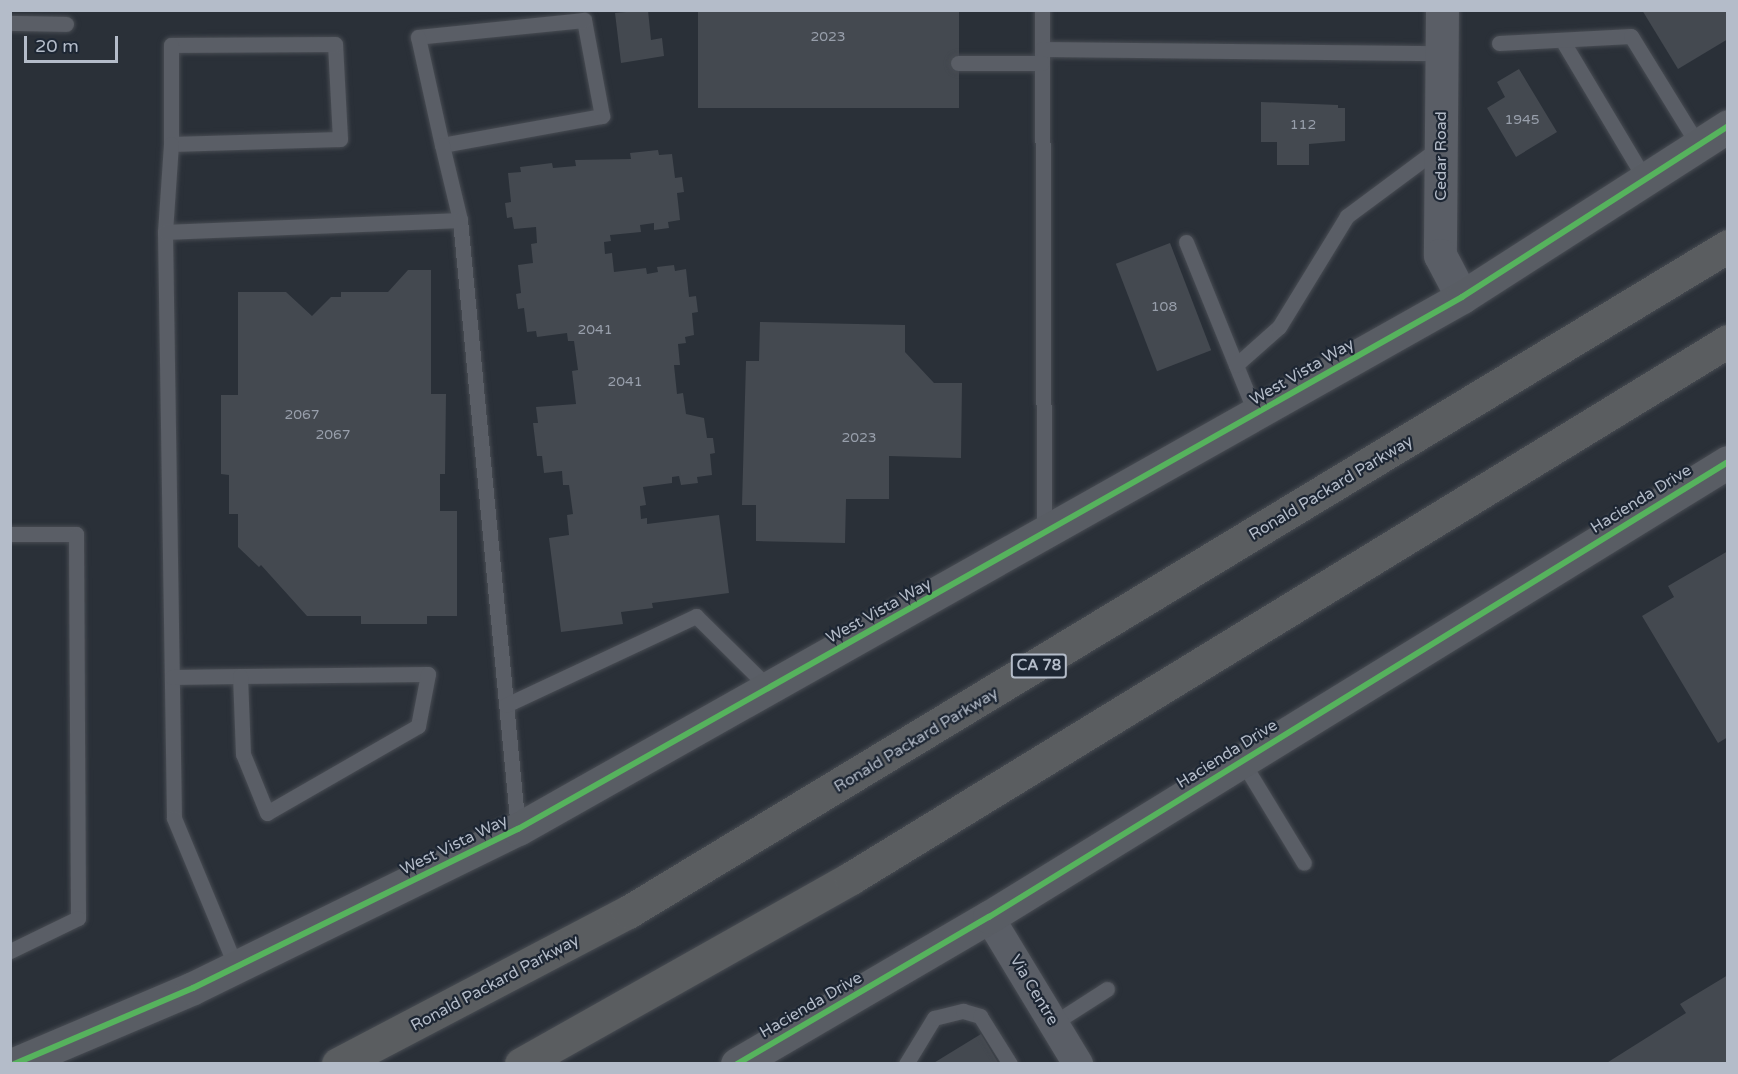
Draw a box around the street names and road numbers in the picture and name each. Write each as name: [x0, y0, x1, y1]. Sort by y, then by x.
street label: Cedar Road: [1431, 111, 1451, 201]
street label: West Vista Way: [1246, 334, 1358, 410]
street label: Ronald Packard Parkway: [1246, 431, 1416, 545]
street label: Hacienda Drive: [1587, 460, 1695, 538]
street label: West Vista Way: [823, 574, 935, 648]
road number: CA 78: [1010, 654, 1068, 678]
street label: Ronald Packard Parkway: [831, 683, 1001, 797]
street label: Hacienda Drive: [1173, 715, 1281, 793]
street label: West Vista Way: [397, 811, 511, 879]
street label: Ronald Packard Parkway: [408, 930, 582, 1036]
street label: Via Centre: [1006, 951, 1062, 1029]
street label: Hacienda Drive: [756, 968, 866, 1042]

